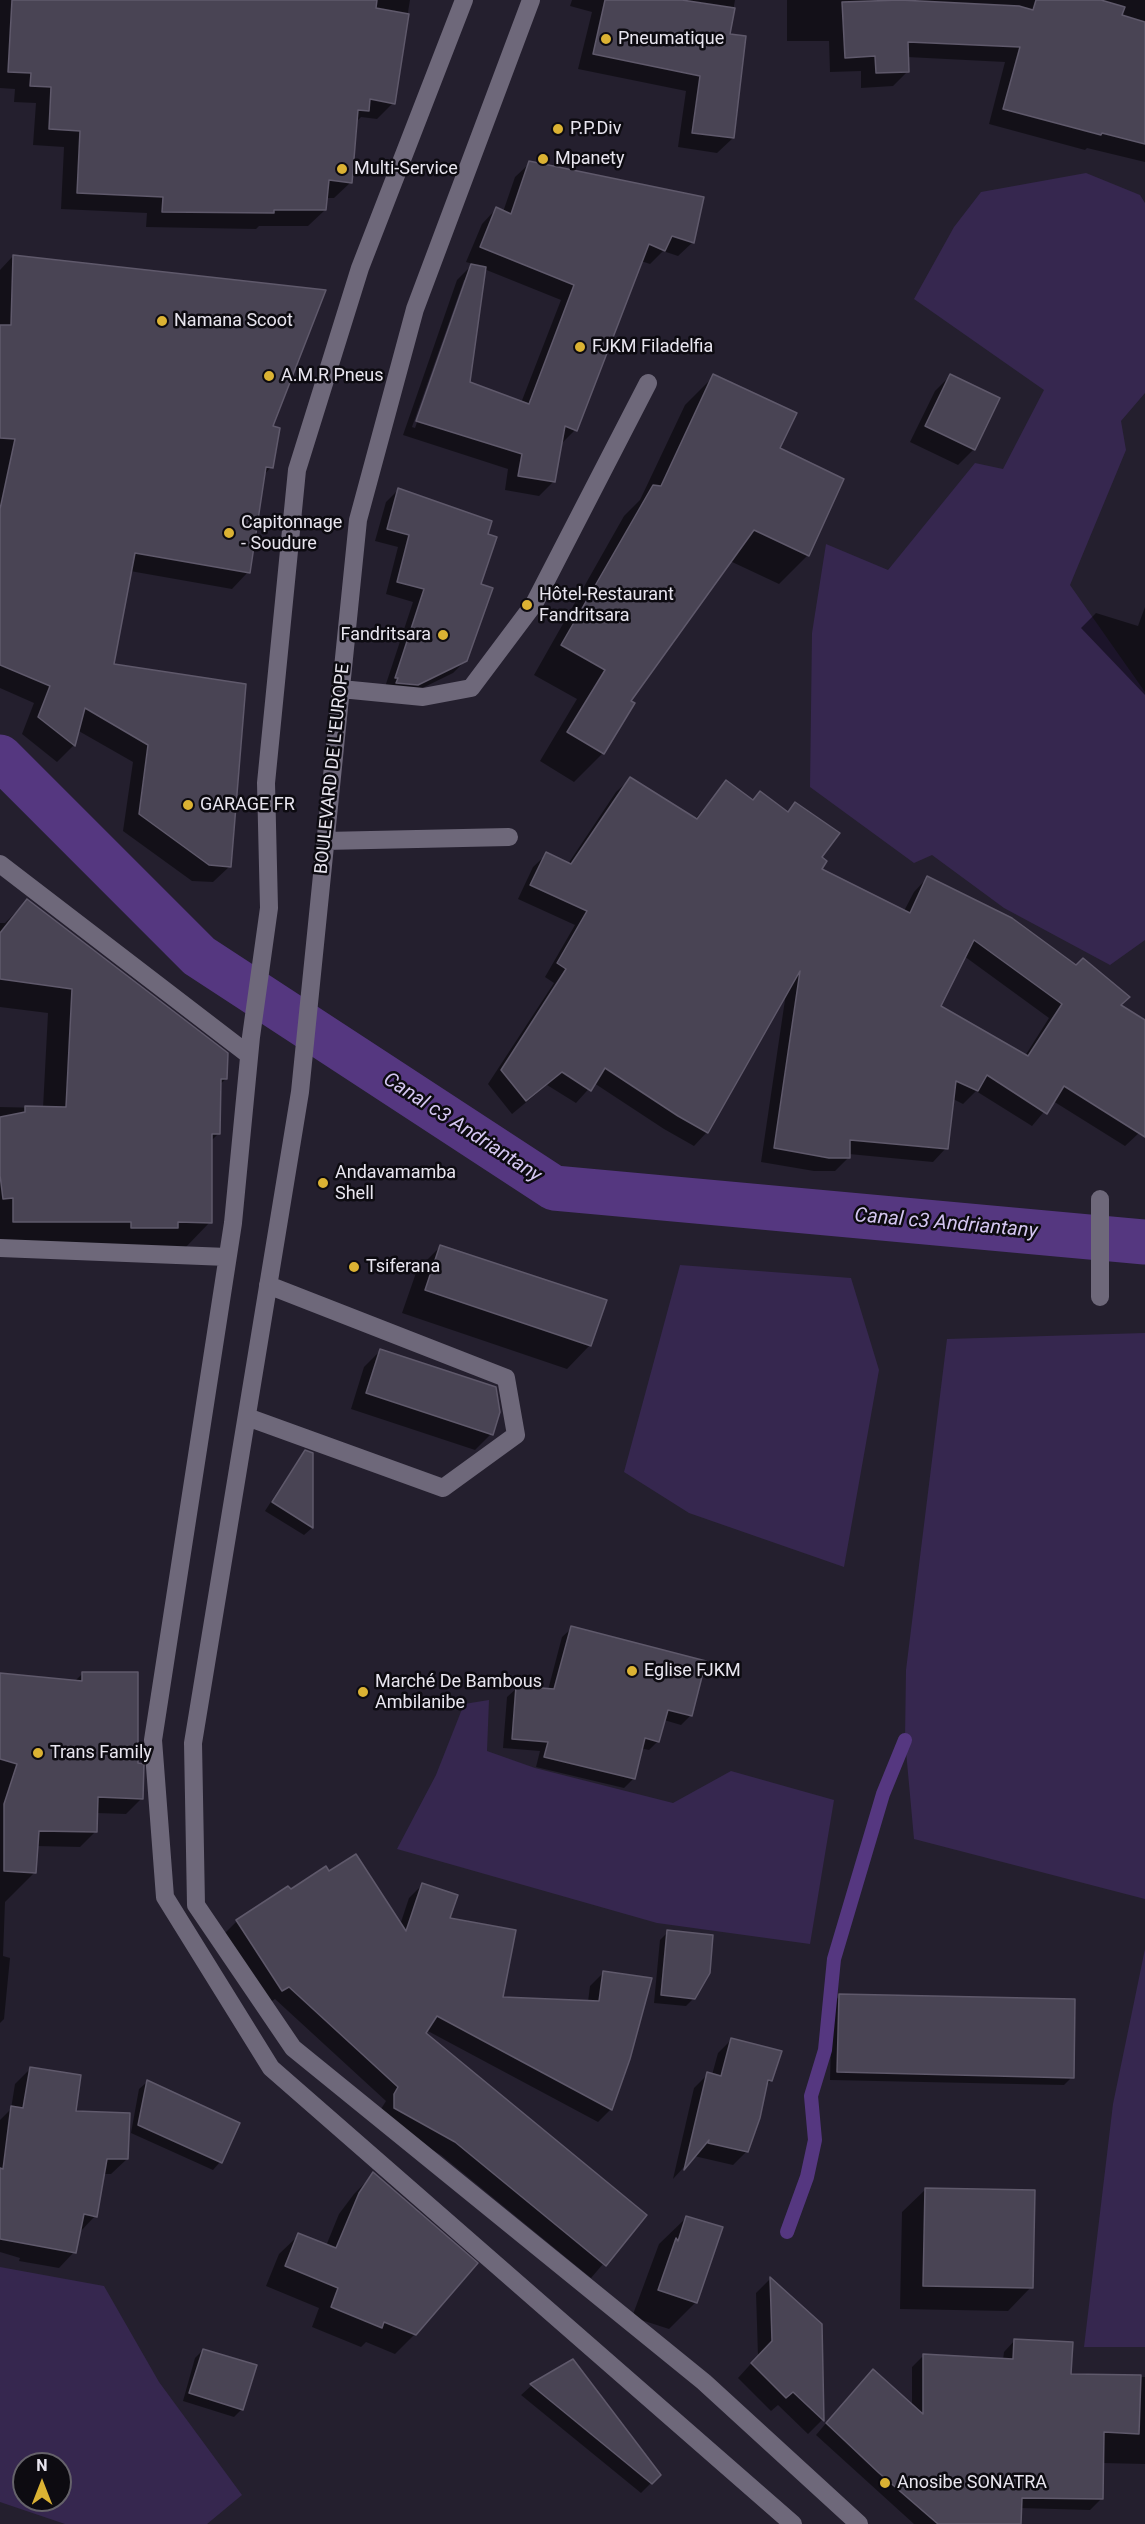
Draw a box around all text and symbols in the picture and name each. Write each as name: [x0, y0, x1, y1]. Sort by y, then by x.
place label: Pneumatique: [618, 28, 724, 50]
marker: Pneumatique: [599, 32, 613, 46]
place label: P.P.Div: [570, 118, 621, 140]
marker: P.P.Div: [551, 122, 565, 136]
place label: Mpanety: [555, 148, 625, 170]
marker: Mpanety: [536, 152, 550, 166]
place label: Multi-Service: [354, 158, 458, 180]
marker: Multi-Service: [335, 162, 349, 176]
place label: Namana Scoot: [174, 310, 293, 332]
marker: Namana Scoot: [155, 314, 169, 328]
place label: FJKM Filadelfia: [592, 336, 713, 358]
marker: FJKM Filadelfia: [573, 340, 587, 354]
place label: A.M.R Pneus: [281, 365, 384, 387]
marker: A.M.R Pneus: [262, 369, 276, 383]
place label: Capitonnage - Soudure: [241, 512, 342, 554]
marker: Capitonnage - Soudure: [222, 526, 236, 540]
place label: Hôtel-Restaurant Fandritsara: [539, 584, 674, 626]
marker: Hôtel-Restaurant Fandritsara: [520, 598, 534, 612]
place label: Fandritsara: [340, 624, 431, 646]
marker: Fandritsara: [436, 628, 450, 642]
street label: BOULEVARD DE L'EUROPE: [311, 663, 355, 875]
place label: GARAGE FR: [200, 794, 295, 816]
marker: GARAGE FR: [181, 798, 195, 812]
water label: Canal c3 Andriantany: [378, 1068, 546, 1188]
place label: Andavamamba Shell: [335, 1162, 456, 1204]
marker: Andavamamba Shell: [316, 1176, 330, 1190]
water label: Canal c3 Andriantany: [853, 1204, 1039, 1244]
place label: Tsiferana: [366, 1256, 440, 1278]
marker: Tsiferana: [347, 1260, 361, 1274]
place label: Eglise FJKM: [644, 1660, 741, 1682]
marker: Eglise FJKM: [625, 1664, 639, 1678]
place label: Marché De Bambous Ambilanibe: [375, 1671, 542, 1714]
marker: Marché De Bambous Ambilanibe: [356, 1685, 370, 1699]
place label: Trans Family: [50, 1742, 152, 1764]
marker: Trans Family: [31, 1746, 45, 1760]
north arrow: [12, 2452, 72, 2512]
text: N: [36, 2456, 48, 2475]
place label: Anosibe SONATRA: [897, 2472, 1047, 2494]
marker: Anosibe SONATRA: [878, 2476, 892, 2490]

